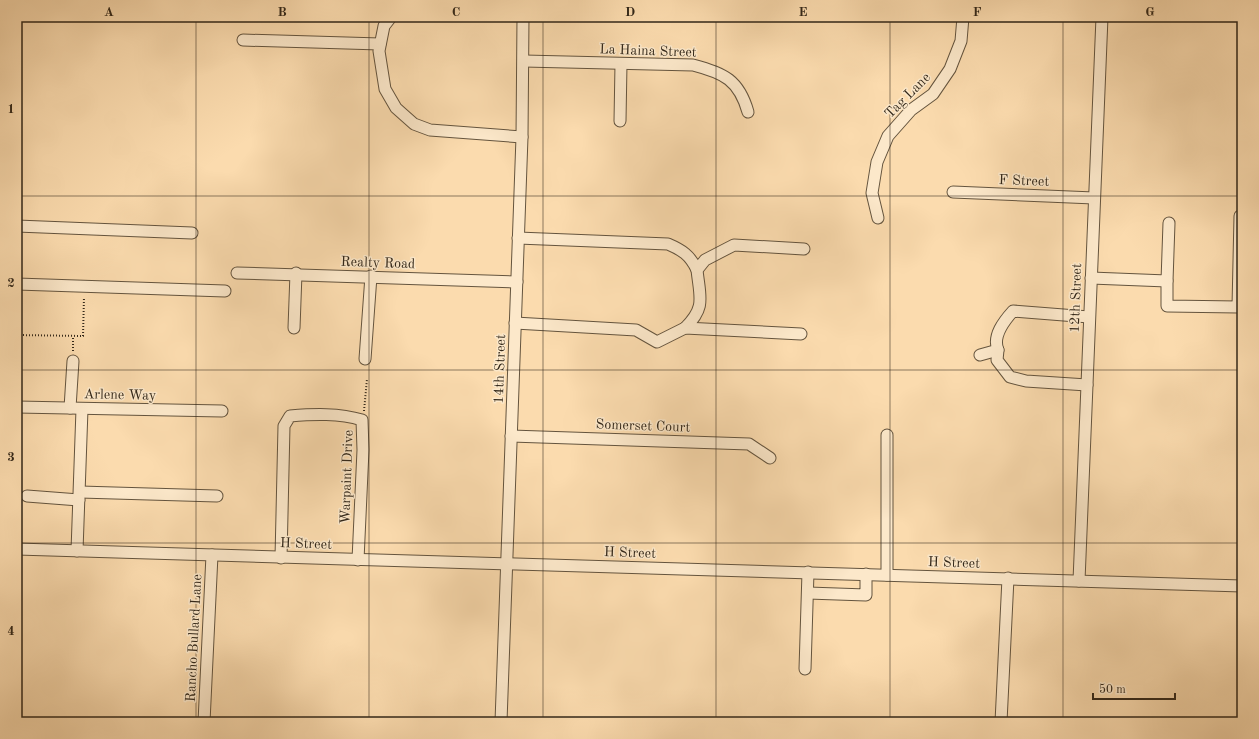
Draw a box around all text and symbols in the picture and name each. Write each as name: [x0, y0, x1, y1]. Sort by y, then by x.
text: A: [104, 6, 114, 19]
text: B: [277, 6, 287, 19]
text: C: [452, 6, 460, 19]
text: D: [625, 6, 635, 19]
text: E: [799, 6, 808, 19]
text: F: [973, 6, 982, 19]
text: G: [1145, 6, 1155, 19]
street label: La Haina Street: [599, 42, 697, 60]
street label: Tag Lane: [882, 70, 933, 121]
text: 1: [7, 103, 15, 116]
street label: F Street: [998, 173, 1050, 189]
street label: Realty Road: [340, 255, 415, 271]
street label: 12th Street: [1068, 263, 1084, 333]
text: 2: [7, 277, 15, 290]
street label: 14th Street: [492, 334, 508, 404]
street label: Arlene Way: [84, 387, 157, 403]
street label: Somerset Court: [595, 417, 691, 435]
street label: Warpaint Drive: [338, 430, 356, 524]
text: 3: [7, 451, 15, 464]
street label: H Street: [280, 536, 332, 552]
street label: H Street: [604, 545, 656, 561]
street label: H Street: [928, 555, 980, 571]
street label: Rancho Bullard Lane: [184, 574, 204, 702]
text: 4: [7, 625, 15, 638]
scale bar: [1093, 675, 1175, 701]
text: 50 m: [1099, 683, 1126, 696]

